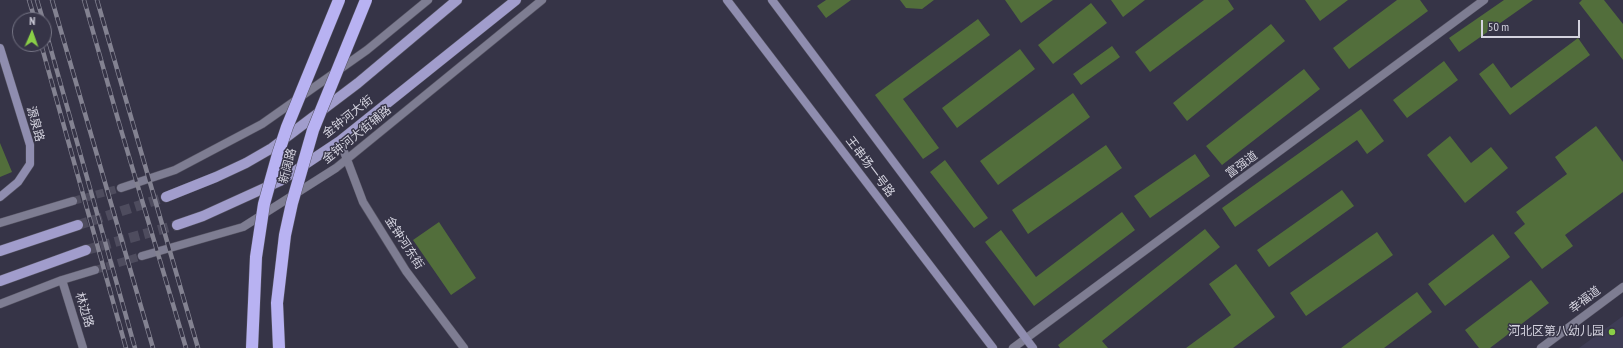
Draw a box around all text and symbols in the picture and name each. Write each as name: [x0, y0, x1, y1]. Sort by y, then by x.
north arrow: [12, 12, 52, 52]
scale bar: [1483, 12, 1582, 38]
text: N: [29, 14, 36, 28]
text: 50 m: [1488, 19, 1509, 34]
street label: 金钟河大街: [320, 93, 376, 141]
street label: 金钟河大街辅路: [320, 103, 394, 167]
street label: 源泉路: [23, 105, 47, 143]
street label: 王串场一号路: [843, 134, 897, 200]
street label: 新阔路: [276, 147, 300, 185]
street label: 富强道: [1223, 149, 1261, 181]
street label: 金钟河东街: [382, 214, 426, 272]
street label: 幸福道: [1566, 283, 1604, 317]
street label: 林边路: [72, 291, 96, 329]
place label: 河北区第八幼儿园: [1508, 325, 1604, 339]
marker: 河北区第八幼儿园: [1607, 327, 1617, 337]

